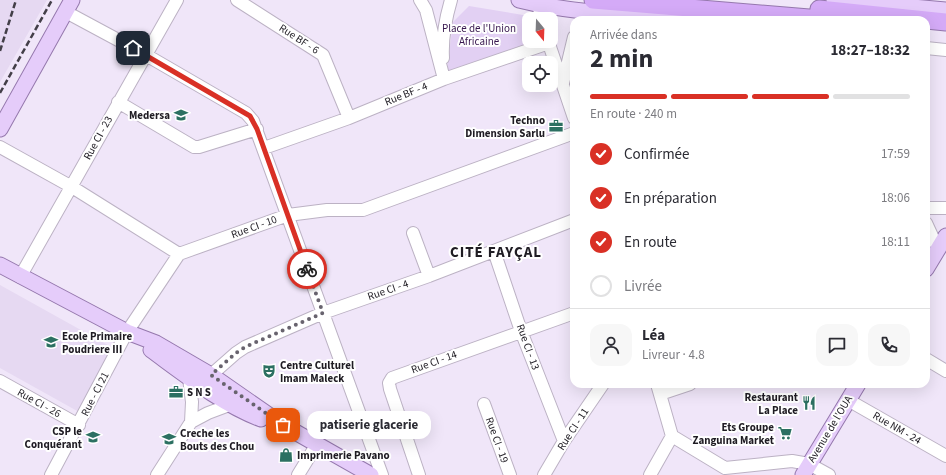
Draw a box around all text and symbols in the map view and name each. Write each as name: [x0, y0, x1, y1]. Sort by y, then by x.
north arrow: [522, 12, 558, 48]
map controls: [522, 12, 558, 92]
street label: Rue BF - 6: [276, 20, 322, 58]
park label: Place de l'Union Africaine: [442, 21, 516, 49]
text: Arrivée dans: [590, 26, 657, 44]
pin: [116, 31, 150, 65]
icon: home: [122, 37, 144, 59]
text: 2 min: [590, 40, 653, 77]
text: 18:27–18:32: [830, 40, 910, 61]
button: locate: [522, 56, 558, 92]
street label: Rue BF - 4: [382, 78, 430, 109]
text: En route · 240 m: [590, 105, 677, 123]
school or university icon: Medersa: [173, 107, 189, 123]
place label: Medersa: [129, 108, 170, 123]
street label: Rue CI - 23: [80, 113, 116, 163]
place label: Techno Dimension Sarlu: [465, 113, 545, 141]
office icon: Techno Dimension Sarlu: [548, 118, 564, 134]
icon: check: [590, 143, 612, 165]
text: Confirmée: [624, 144, 690, 165]
text: 17:59: [881, 145, 910, 163]
icon: check: [590, 187, 612, 209]
text: En préparation: [624, 188, 717, 209]
text: 18:06: [881, 189, 910, 207]
street label: Rue CI - 10: [229, 212, 279, 242]
icon: check: [590, 231, 612, 253]
text: En route: [624, 232, 677, 253]
text: 18:11: [881, 233, 910, 251]
district label: CITÉ FAYÇAL: [450, 242, 542, 263]
courier: [287, 249, 327, 289]
icon: bike: [296, 258, 318, 280]
street label: Rue CI - 4: [366, 276, 411, 304]
text: Livrée: [624, 276, 662, 297]
street label: Rue CI - 13: [513, 322, 543, 372]
button: person: [590, 324, 632, 366]
button: chat: [816, 324, 858, 366]
button: phone: [868, 324, 910, 366]
text: Léa: [642, 325, 665, 346]
place label: Ecole Primaire Poudriere III: [62, 329, 132, 357]
school or university icon: Ecole Primaire Poudriere III: [43, 334, 59, 350]
text: Livreur · 4.8: [642, 346, 705, 364]
street label: Rue CI - 14: [409, 347, 460, 377]
place label: Centre Culturel Imam Maleck: [280, 358, 355, 386]
theatre icon: Centre Culturel Imam Maleck: [261, 363, 277, 379]
street label: Rue - CI 21: [77, 369, 113, 419]
office icon: S N S: [168, 384, 184, 400]
street label: Rue CI - 26: [14, 385, 64, 421]
place label: S N S: [187, 385, 211, 400]
place label: Restaurant La Place: [745, 390, 799, 418]
street label: Avenue de l'OUA: [804, 393, 856, 465]
restaurant icon: Restaurant La Place: [801, 395, 817, 411]
street label: Rue CI - 11: [554, 405, 592, 453]
pin: [266, 408, 300, 442]
street label: Rue NM - 24: [870, 408, 924, 448]
callout: patiserie glacerie: [307, 411, 431, 439]
icon: bag: [272, 414, 294, 436]
street label: Rue CI - 19: [482, 415, 512, 465]
text: patiserie glacerie: [320, 416, 418, 434]
place label: Ets Groupe Zanguina Market: [693, 420, 775, 448]
place label: CSP le Conquérant: [25, 424, 83, 452]
supermarket icon: Ets Groupe Zanguina Market: [777, 425, 793, 441]
place label: Creche les Bouts des Chou: [180, 426, 254, 454]
school or university icon: CSP le Conquérant: [85, 429, 101, 445]
school or university icon: Creche les Bouts des Chou: [161, 431, 177, 447]
shop icon: Imprimerie Pavano: [278, 447, 294, 463]
place label: Imprimerie Pavano: [297, 448, 390, 463]

